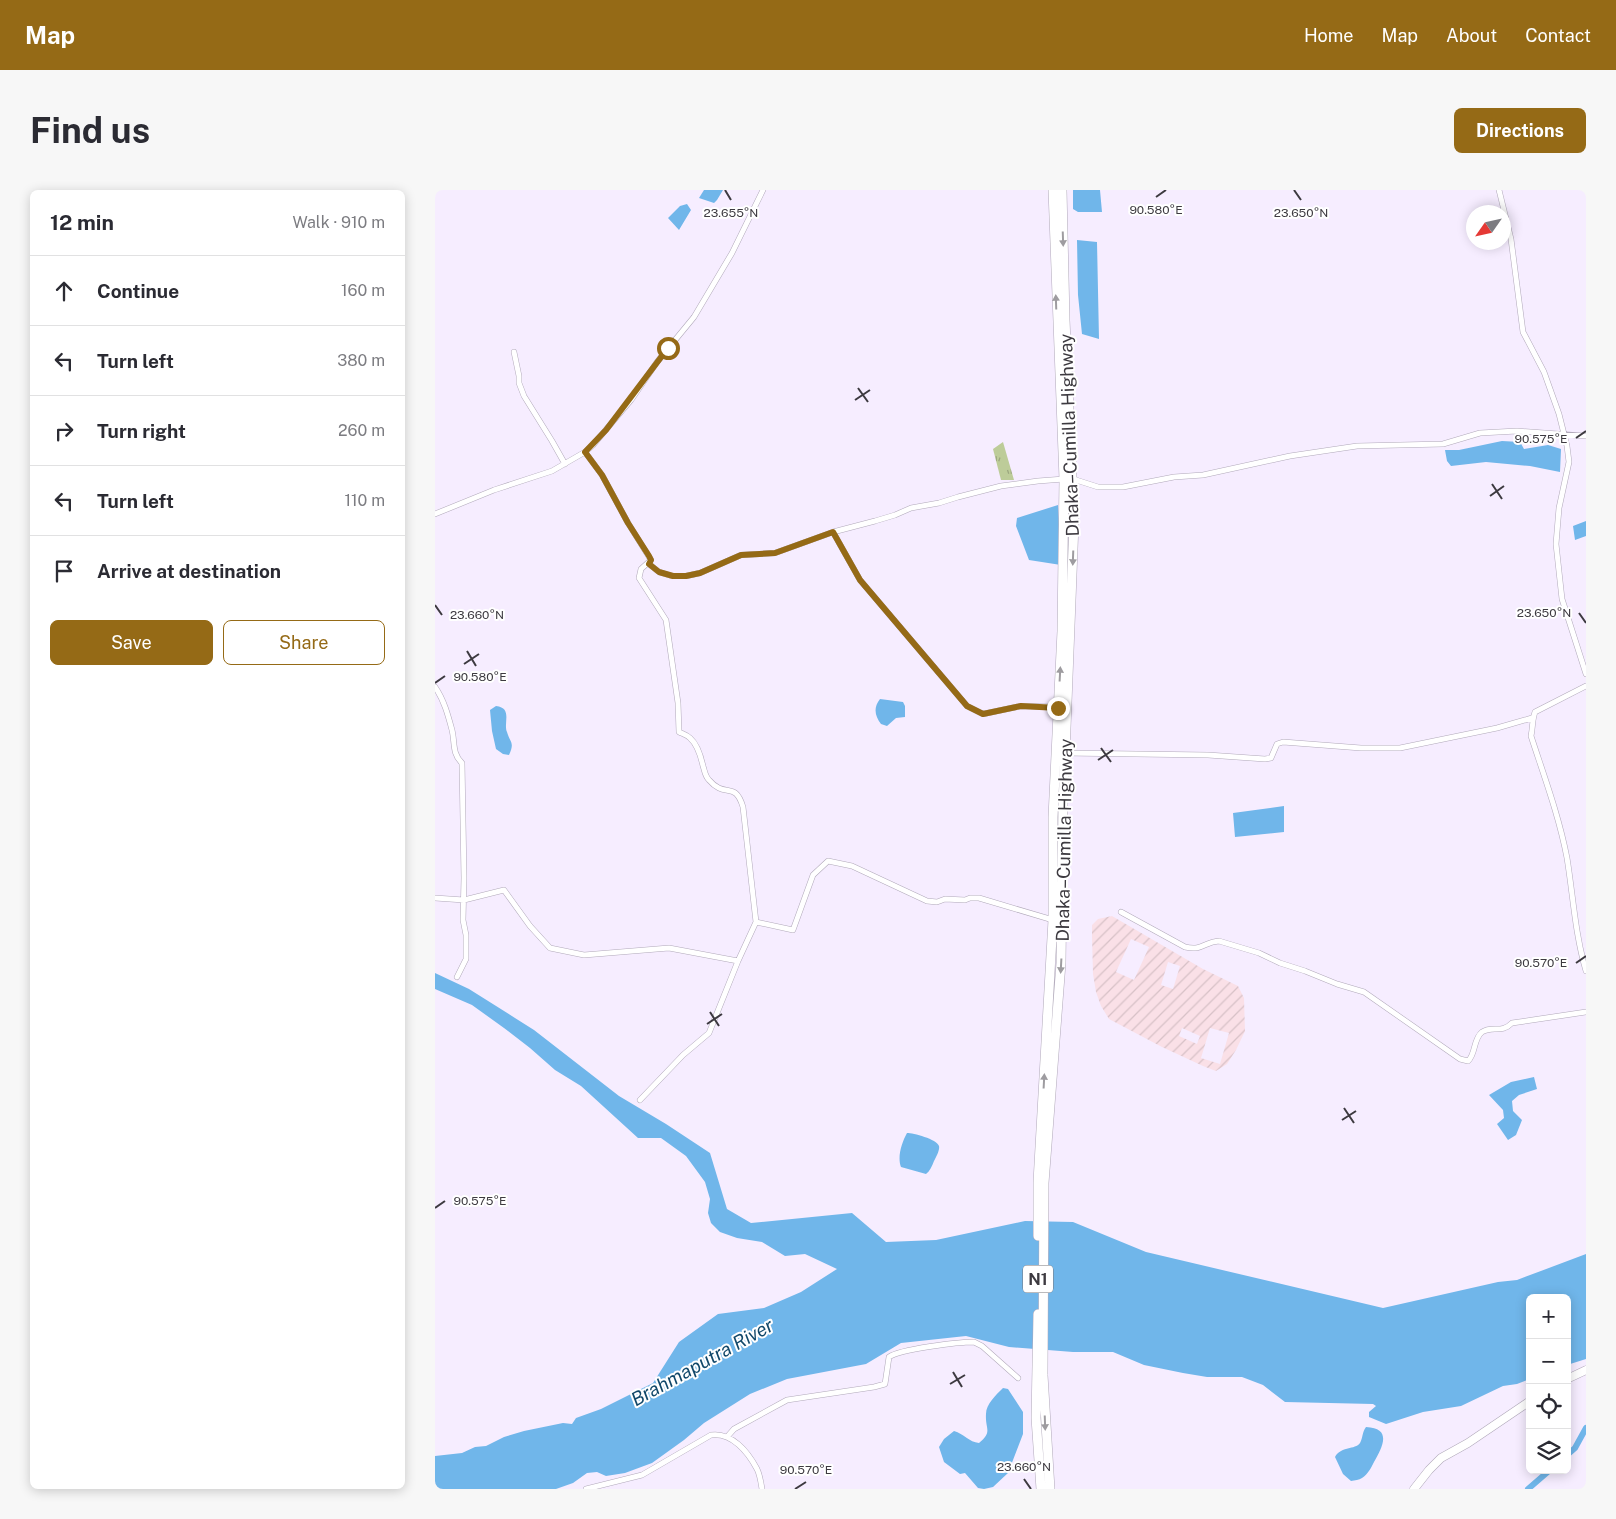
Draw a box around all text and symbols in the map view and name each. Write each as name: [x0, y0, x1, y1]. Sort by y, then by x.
text: Map: [25, 21, 75, 49]
text: Home: [1304, 25, 1354, 46]
text: Map: [1382, 25, 1418, 46]
text: About: [1446, 25, 1497, 46]
text: Contact: [1525, 25, 1591, 46]
button: Directions: [1454, 108, 1586, 153]
text: Find us: [30, 110, 150, 151]
text: 90.580°E: [1129, 203, 1183, 217]
north arrow: [1466, 205, 1511, 250]
text: 23.655°N: [704, 206, 758, 220]
text: 23.650°N: [1274, 206, 1328, 220]
text: 12 min: [50, 210, 114, 235]
text: Walk · 910 m: [292, 213, 385, 232]
one-way arrow: [1059, 231, 1067, 247]
icon: ahead: [50, 277, 78, 305]
text: Continue: [97, 280, 179, 302]
text: 160 m: [341, 281, 385, 300]
one-way arrow: [1052, 294, 1060, 310]
street label: Dhaka–Cumilla Highway: [1055, 333, 1083, 537]
route start: [657, 337, 680, 360]
icon: left: [50, 347, 78, 375]
text: Turn left: [97, 350, 174, 372]
text: 380 m: [337, 351, 385, 370]
icon: right: [50, 417, 78, 445]
text: Turn right: [97, 420, 186, 442]
text: 260 m: [338, 421, 385, 440]
text: 90.575°E: [1514, 432, 1568, 446]
icon: left: [50, 487, 78, 515]
text: Turn left: [97, 490, 174, 512]
text: 110 m: [344, 491, 385, 510]
one-way arrow: [1068, 551, 1076, 567]
icon: arrive: [50, 557, 78, 585]
text: Arrive at destination: [97, 560, 281, 582]
text: 23.650°N: [1517, 606, 1571, 620]
text: 23.660°N: [450, 608, 504, 622]
button: Save: [50, 620, 213, 665]
button: Share: [223, 620, 385, 665]
one-way arrow: [1056, 666, 1064, 682]
text: 90.580°E: [453, 670, 507, 684]
route end: [1047, 697, 1070, 720]
street label: Dhaka–Cumilla Highway: [1052, 738, 1076, 942]
text: 90.570°E: [1515, 956, 1567, 970]
one-way arrow: [1056, 958, 1064, 974]
one-way arrow: [1040, 1073, 1048, 1089]
text: 90.575°E: [453, 1194, 507, 1208]
road number: N1: [1023, 1266, 1053, 1292]
map controls: [1526, 1294, 1571, 1474]
button: +: [1526, 1294, 1571, 1339]
water label: Brahmaputra River: [627, 1313, 778, 1410]
button: −: [1526, 1339, 1571, 1384]
button: locate: [1526, 1384, 1571, 1429]
one-way arrow: [1042, 1416, 1050, 1432]
button: layers: [1526, 1429, 1571, 1474]
text: 23.660°N: [997, 1460, 1051, 1474]
text: 90.570°E: [780, 1463, 832, 1477]

